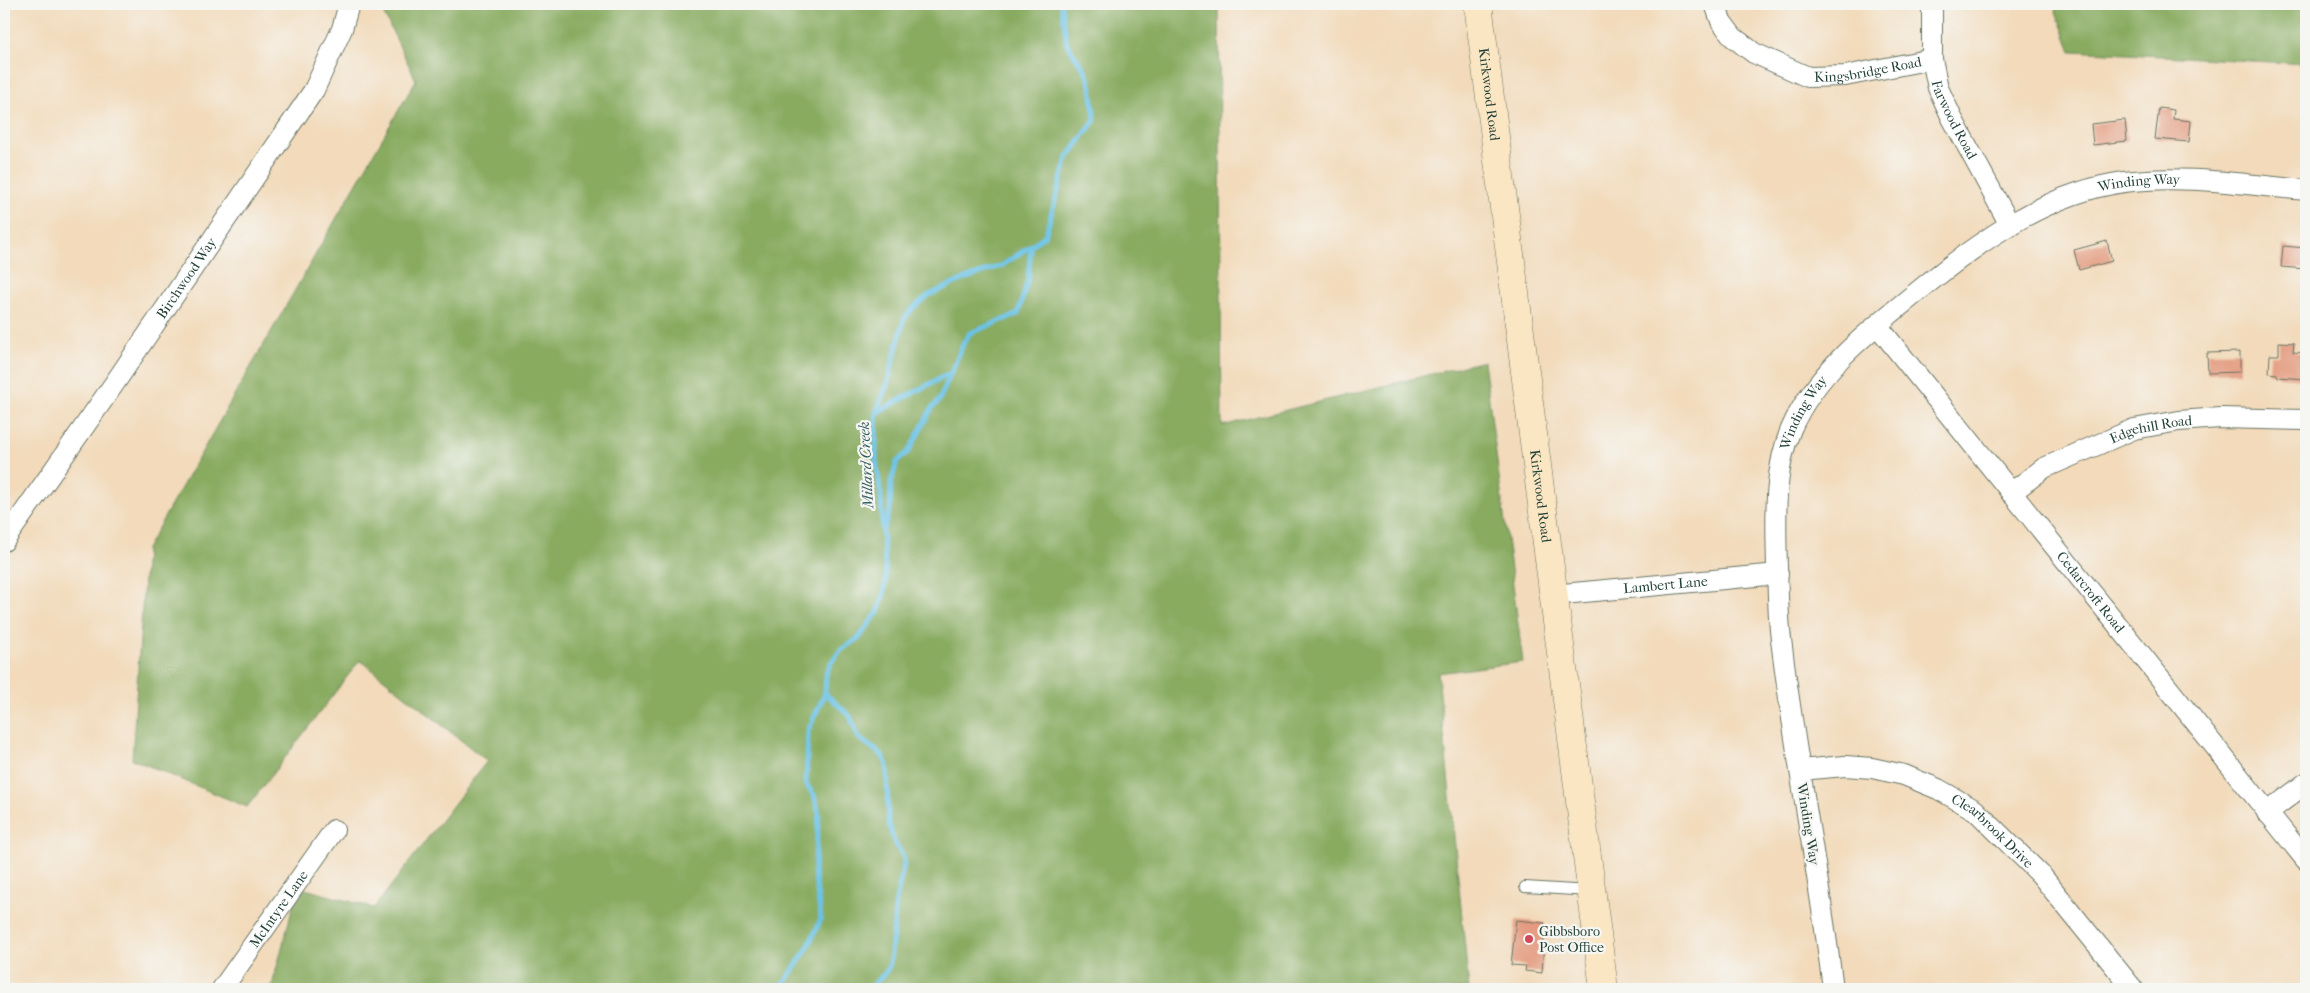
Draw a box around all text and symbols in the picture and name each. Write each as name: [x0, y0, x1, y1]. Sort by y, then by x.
street label: Kirkwood Road: [1475, 47, 1504, 142]
street label: Kingsbridge Road: [1814, 53, 1923, 85]
street label: Farwood Road: [1928, 79, 1981, 162]
street label: Winding Way: [2095, 171, 2181, 195]
street label: Birchwood Way: [153, 234, 220, 322]
street label: Winding Way: [1776, 371, 1831, 453]
street label: Edgehill Road: [2107, 412, 2193, 447]
water label: Millard Creek: [855, 421, 877, 510]
street label: Kirkwood Road: [1527, 449, 1555, 544]
street label: Cedarcroft Road: [2053, 548, 2129, 636]
street label: Lambert Lane: [1622, 572, 1709, 597]
street label: Winding Way: [1793, 781, 1823, 867]
street label: Clearbrook Drive: [1949, 790, 2037, 871]
street label: McIntyre Lane: [245, 867, 311, 951]
place label: Gibbsboro Post Office: [1539, 923, 1604, 956]
marker: Gibbsboro Post Office: [1523, 933, 1535, 945]

